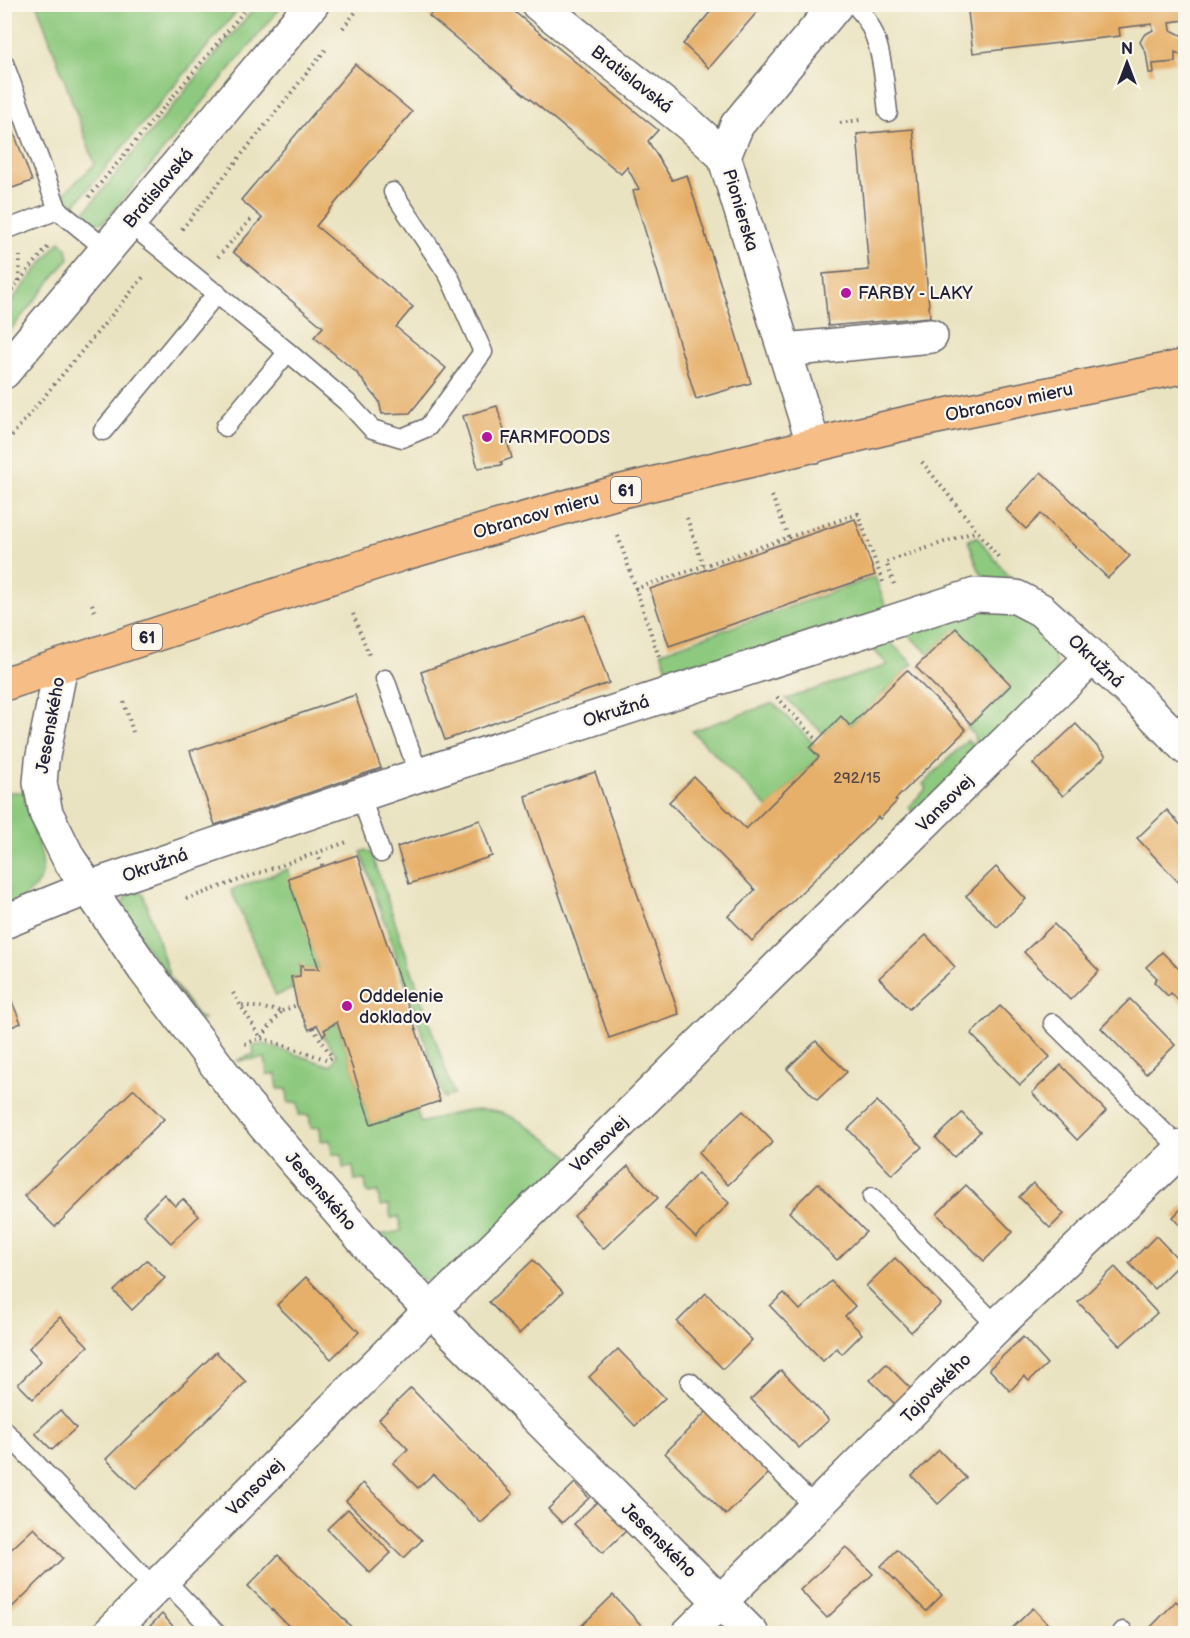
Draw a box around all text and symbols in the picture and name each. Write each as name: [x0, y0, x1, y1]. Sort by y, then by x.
north arrow: [1097, 33, 1157, 93]
text: N: [1121, 40, 1133, 59]
street label: Bratislavská: [587, 41, 677, 118]
street label: Bratislavská: [119, 144, 198, 232]
street label: Pionierska: [718, 166, 763, 254]
place label: FARBY - LAKY: [858, 283, 973, 304]
marker: FARBY - LAKY: [839, 286, 853, 300]
street label: Obrancov mieru: [943, 379, 1075, 426]
place label: FARMFOODS: [499, 427, 610, 448]
marker: FARMFOODS: [480, 430, 494, 444]
road number: 61: [611, 477, 641, 503]
street label: Obrancov mieru: [471, 487, 601, 543]
road number: 61: [132, 624, 162, 650]
street label: Okružná: [1063, 630, 1128, 692]
street label: Jesenského: [32, 675, 69, 775]
street label: Okružná: [580, 691, 652, 732]
house number: 292/15: [833, 769, 881, 788]
street label: Vansovej: [912, 770, 978, 836]
street label: Okružná: [119, 844, 191, 887]
place label: Oddelenie dokladov: [359, 986, 444, 1028]
marker: Oddelenie dokladov: [340, 999, 354, 1013]
street label: Vansovej: [566, 1112, 633, 1177]
street label: Jesenského: [281, 1147, 361, 1235]
street label: Tajovského: [897, 1349, 976, 1428]
street label: Vansovej: [222, 1454, 288, 1520]
street label: Jesenského: [617, 1498, 701, 1582]

